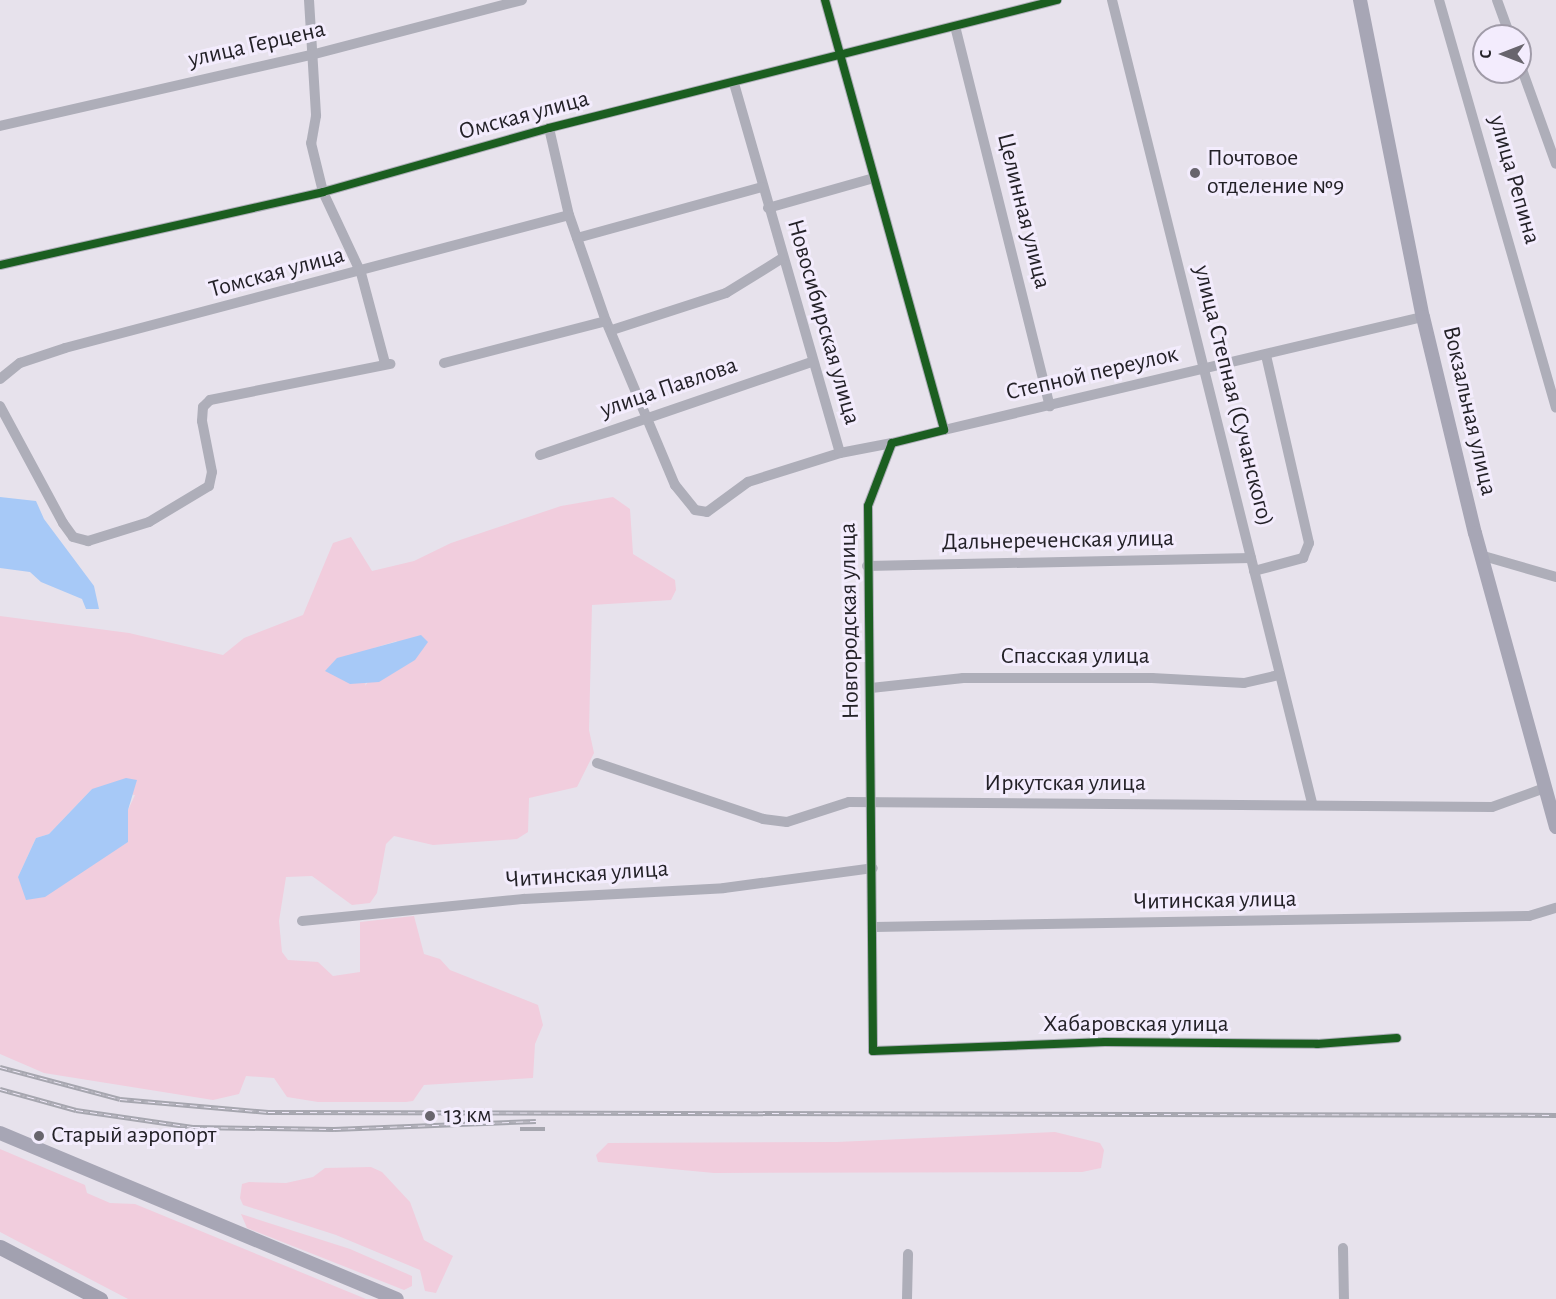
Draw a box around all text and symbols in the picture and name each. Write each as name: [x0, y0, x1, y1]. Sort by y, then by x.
street label: улица Герцена: [186, 15, 328, 75]
north arrow: [1472, 24, 1532, 84]
text: С: [1478, 50, 1494, 58]
street label: Омская улица: [456, 85, 592, 147]
street label: улица Репина: [1482, 112, 1546, 248]
street label: Целинная улица: [990, 130, 1056, 292]
place label: Почтовое отделение №9: [1207, 145, 1344, 201]
marker: Почтовое отделение №9: [1188, 166, 1202, 180]
street label: Новосибирская улица: [780, 216, 866, 428]
street label: Томская улица: [206, 241, 348, 305]
street label: улица Степная (Сучанского): [1187, 263, 1279, 529]
street label: Вокзальная улица: [1436, 323, 1502, 499]
street label: Степной переулок: [1003, 340, 1181, 408]
street label: улица Павлова: [597, 351, 741, 425]
street label: Новгородская улица: [834, 522, 866, 720]
street label: Дальнереченская улица: [942, 525, 1174, 557]
street label: Спасская улица: [1000, 643, 1150, 671]
street label: Иркутская улица: [984, 770, 1146, 798]
street label: Читинская улица: [505, 855, 669, 895]
street label: Читинская улица: [1133, 885, 1297, 917]
street label: Хабаровская улица: [1043, 1011, 1229, 1039]
place label: 13 км: [444, 1102, 492, 1130]
marker: 13 км: [421, 1107, 439, 1125]
place label: Старый аэропорт: [51, 1122, 216, 1150]
marker: Старый аэропорт: [32, 1129, 46, 1143]

